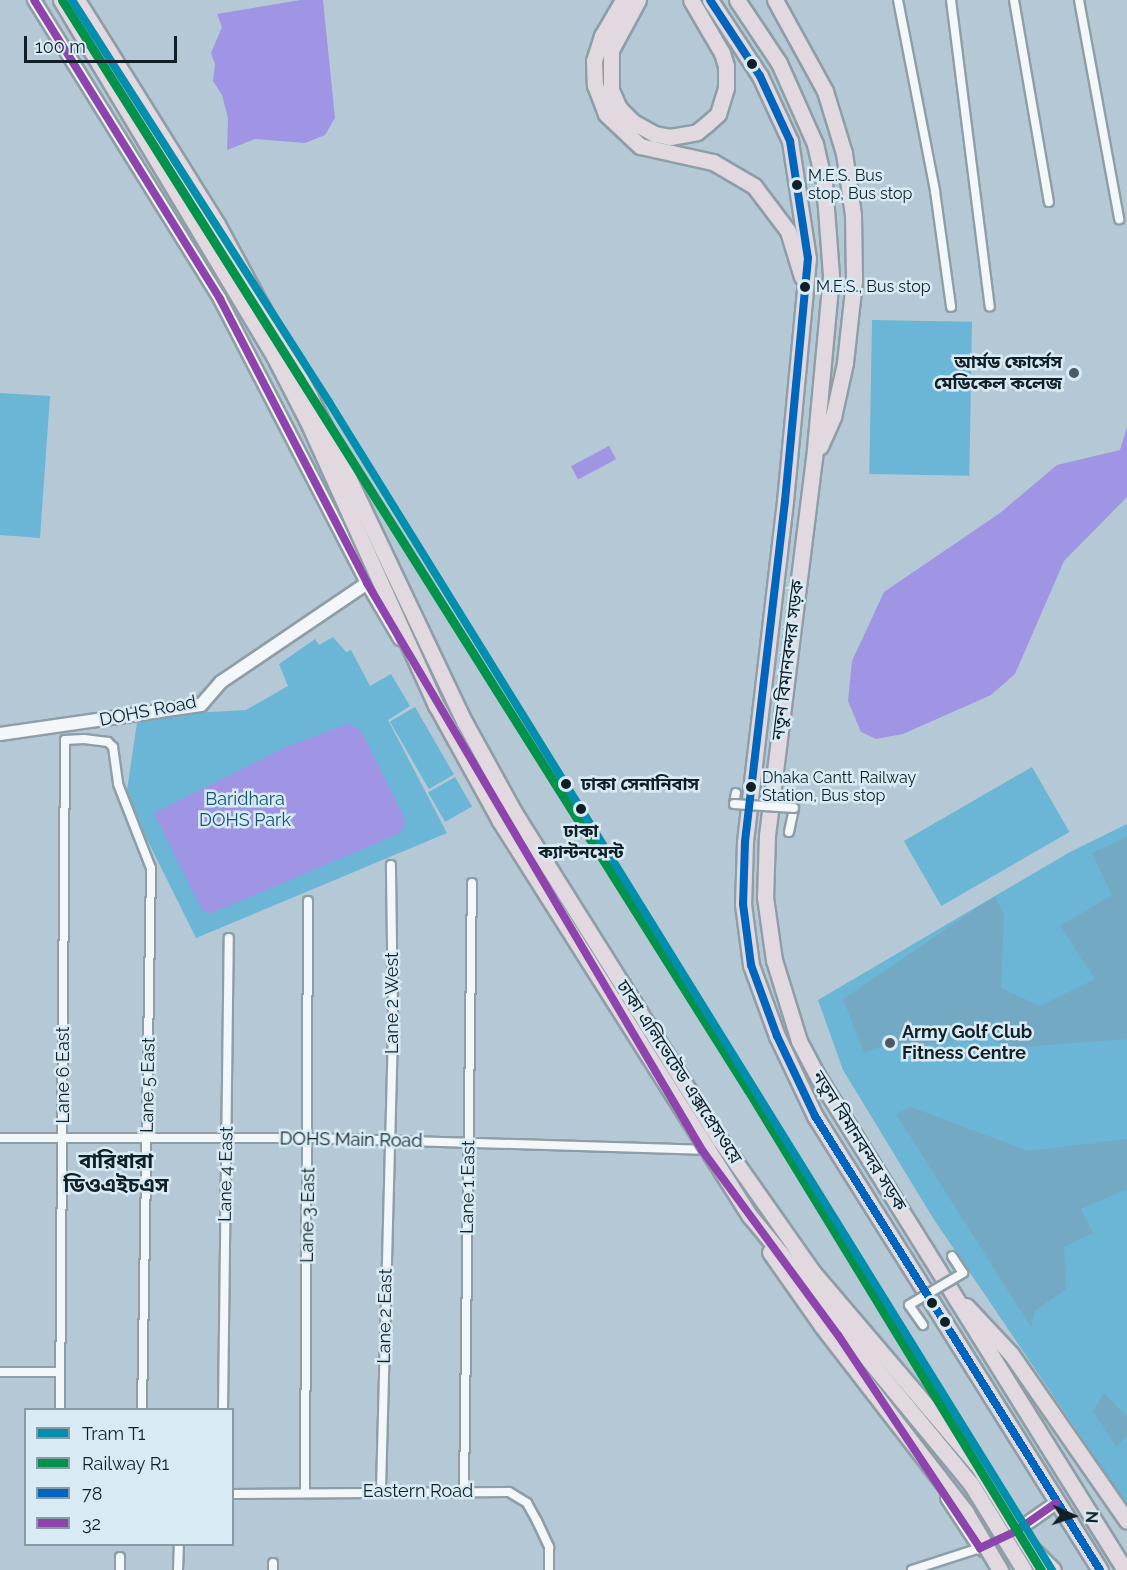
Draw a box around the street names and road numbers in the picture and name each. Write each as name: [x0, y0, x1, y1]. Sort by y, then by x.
street label: নতুন বিমানবন্দর সড়ক: [767, 579, 809, 741]
street label: DOHS Road: [98, 691, 198, 731]
street label: Lane 2 West: [381, 952, 403, 1054]
street label: ঢাকা এলিভেটেড এক্সপ্রেসওয়ে: [612, 976, 746, 1168]
street label: Lane 6 East: [52, 1027, 74, 1123]
street label: Lane 5 East: [136, 1037, 160, 1133]
street label: নতুন বিমানবন্দর সড়ক: [807, 1067, 911, 1215]
street label: Lane 4 East: [214, 1126, 238, 1222]
street label: DOHS Main Road: [279, 1128, 423, 1152]
street label: Lane 1 East: [456, 1140, 480, 1234]
street label: Lane 3 East: [296, 1167, 320, 1263]
street label: Lane 2 East: [373, 1268, 397, 1364]
street label: Eastern Road: [363, 1480, 473, 1502]

